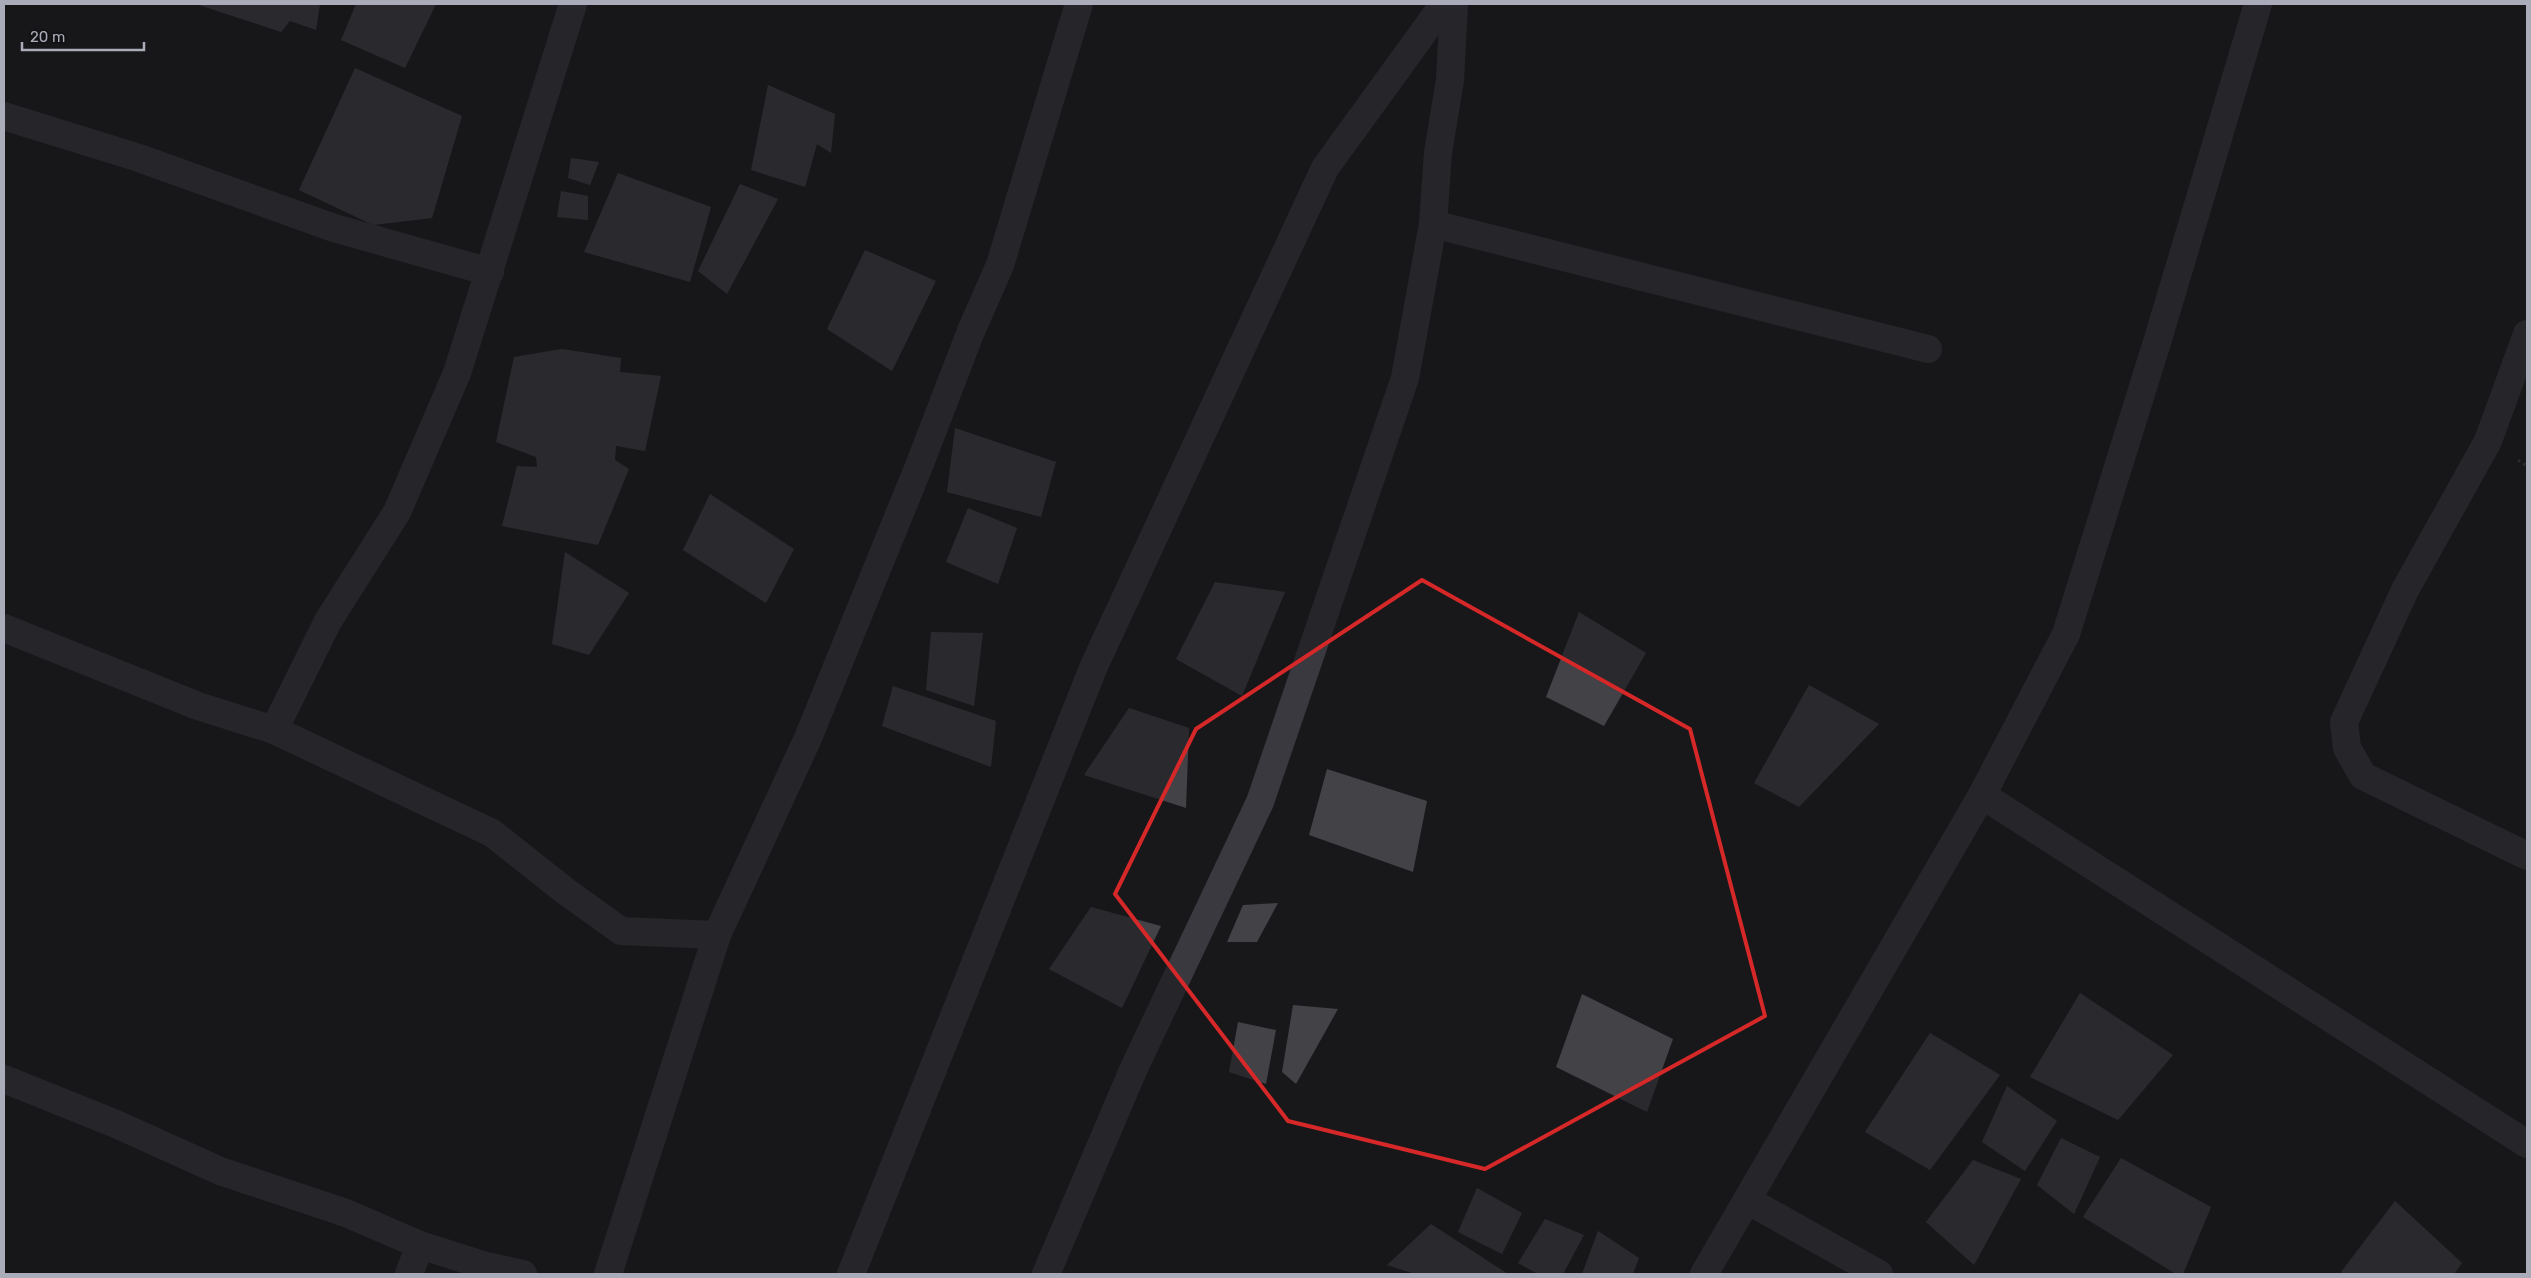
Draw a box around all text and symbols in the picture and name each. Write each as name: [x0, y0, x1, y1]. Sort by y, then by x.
scale bar: [22, 20, 145, 52]
text: 20 m: [30, 28, 65, 46]

